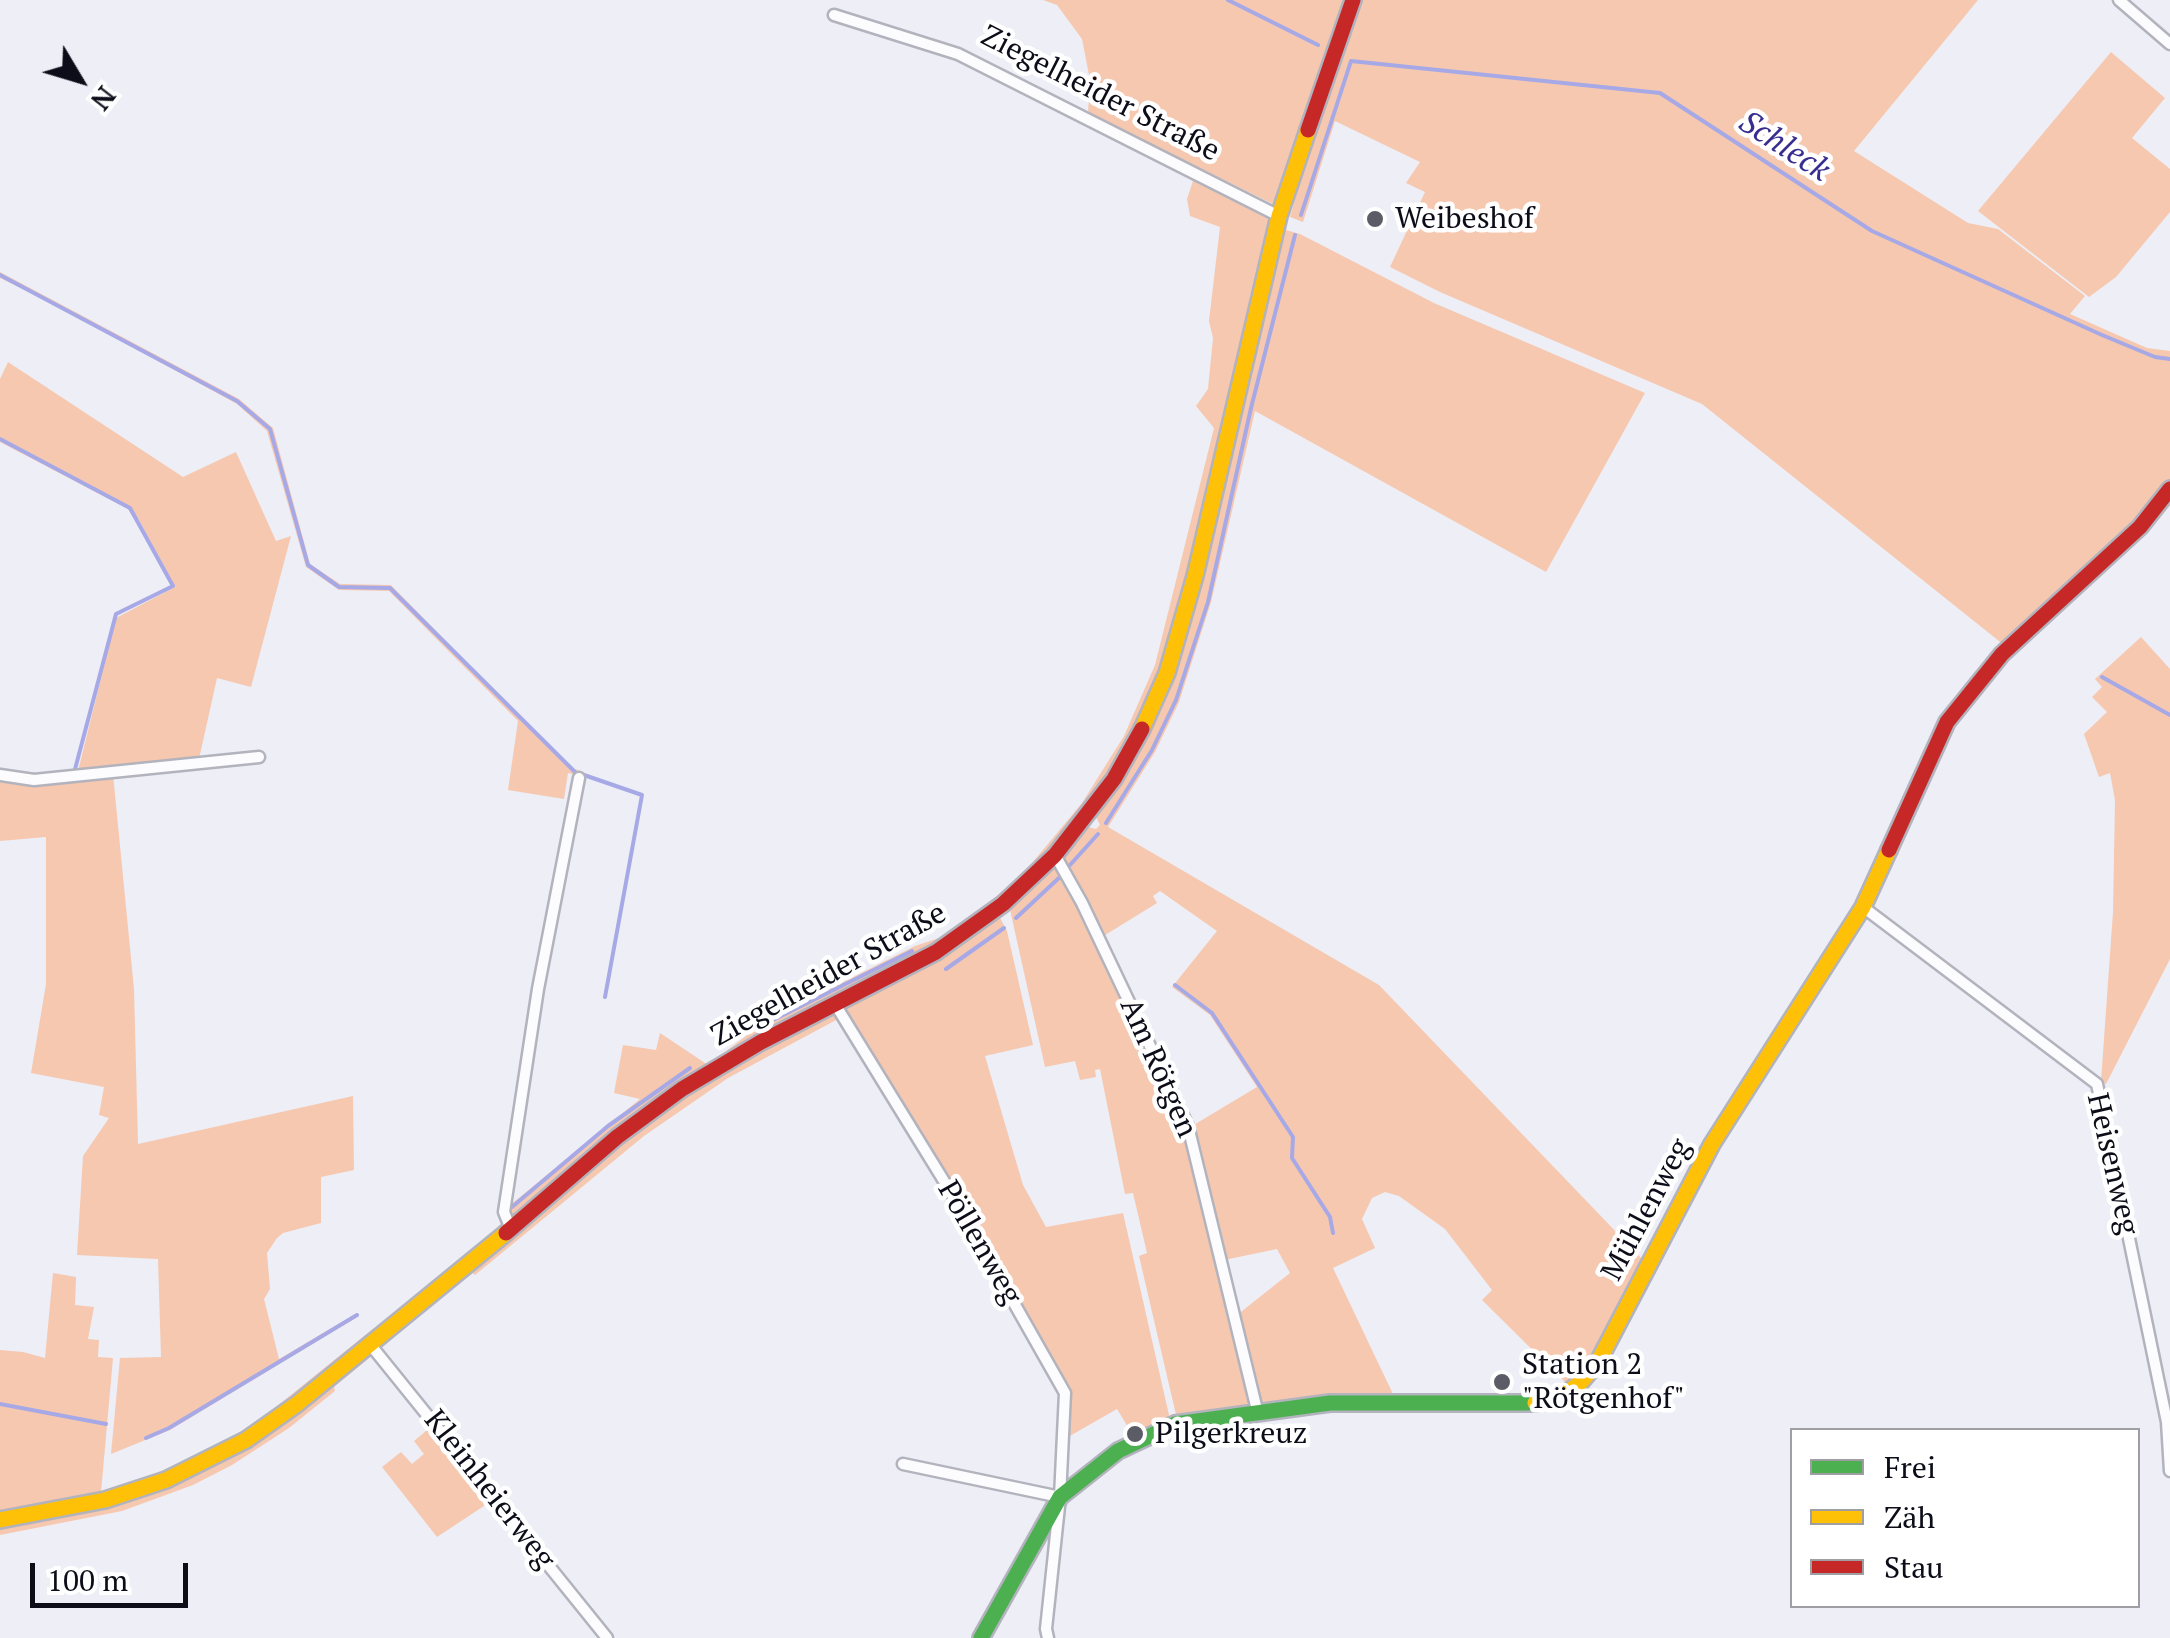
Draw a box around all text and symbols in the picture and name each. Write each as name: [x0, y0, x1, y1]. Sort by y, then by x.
street label: Ziegelheider Straße: [975, 18, 1225, 170]
north arrow: [30, 30, 130, 130]
text: N: [83, 79, 125, 119]
water label: Schleck: [1731, 104, 1837, 190]
place label: Weibeshof: [1395, 201, 1534, 237]
marker: Weibeshof: [1364, 208, 1386, 230]
street label: Ziegelheider Straße: [705, 896, 953, 1054]
street label: Am Rötgen: [1111, 993, 1205, 1143]
street label: Heisenweg: [2078, 1090, 2146, 1238]
street label: Mühlenweg: [1595, 1133, 1699, 1287]
street label: Pöllenweg: [929, 1175, 1029, 1311]
place label: Station 2 "Rötgenhof": [1522, 1347, 1685, 1418]
marker: Station 2 "Rötgenhof": [1491, 1371, 1513, 1393]
street label: Kleinheierweg: [416, 1404, 562, 1576]
place label: Pilgerkreuz: [1155, 1416, 1307, 1452]
marker: Pilgerkreuz: [1124, 1423, 1146, 1445]
legend: [1790, 1428, 2140, 1608]
text: Frei: [1884, 1447, 1936, 1487]
text: Zäh: [1884, 1497, 1935, 1537]
scale bar: [35, 1543, 192, 1605]
text: Stau: [1884, 1547, 1944, 1587]
text: 100 m: [47, 1560, 128, 1600]

